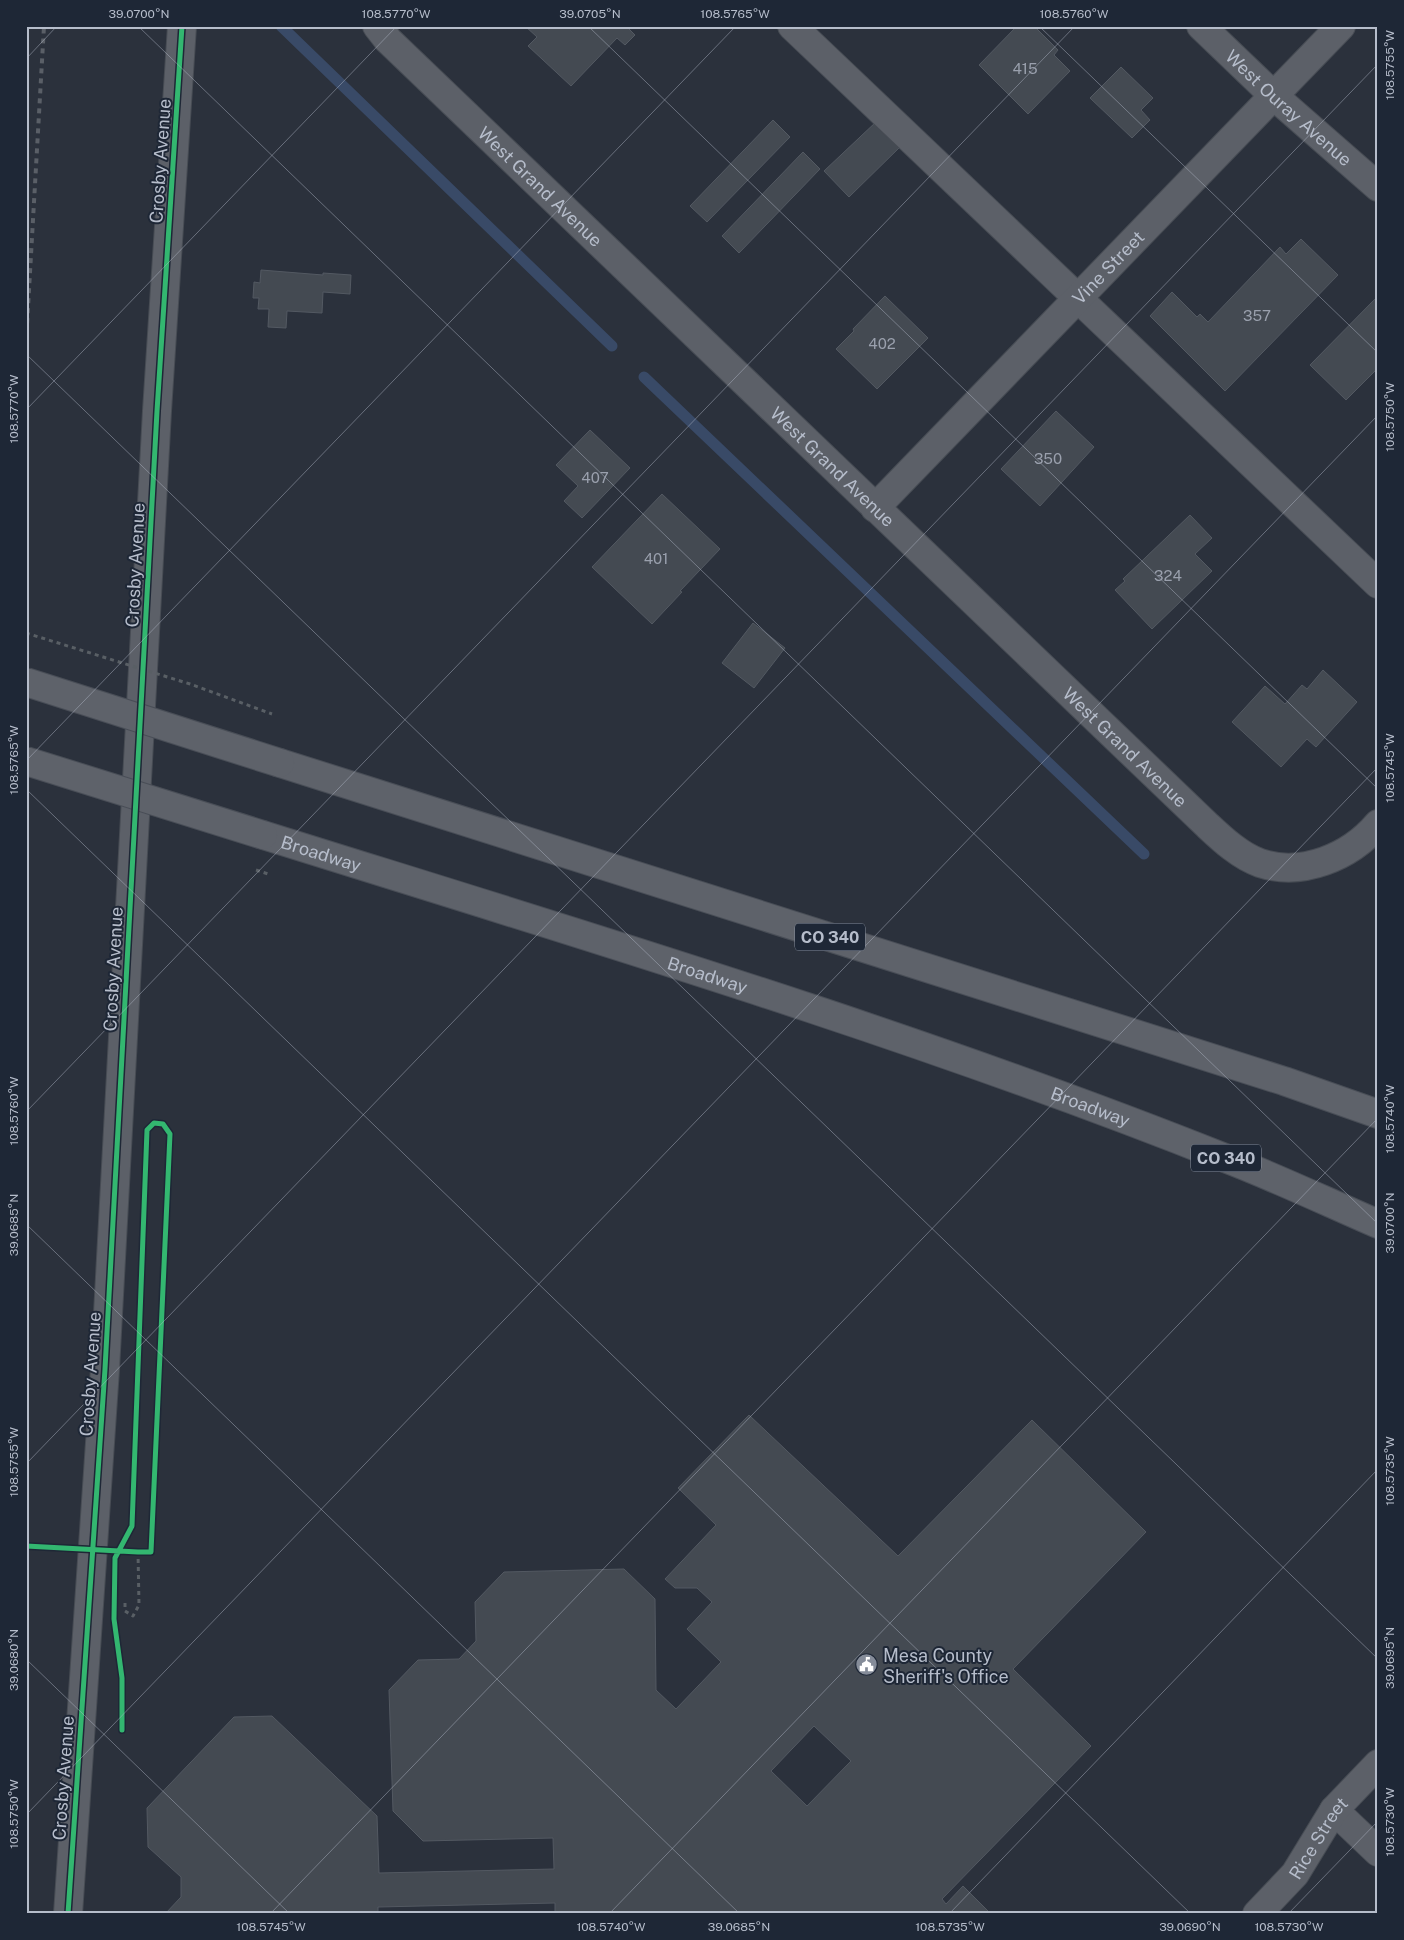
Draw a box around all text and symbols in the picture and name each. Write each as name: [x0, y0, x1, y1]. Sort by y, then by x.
text: 39.0700°N: [109, 7, 169, 21]
text: 108.5770°W: [362, 7, 431, 21]
text: 39.0705°N: [559, 7, 621, 21]
text: 108.5765°W: [700, 7, 770, 21]
text: 108.5760°W: [1039, 7, 1109, 21]
text: 108.5755°W: [1383, 30, 1397, 100]
street label: West Ouray Avenue: [1222, 45, 1356, 170]
house number: 415: [1012, 60, 1038, 77]
street label: Crosby Avenue: [145, 98, 175, 224]
street label: West Grand Avenue: [474, 122, 607, 250]
street label: Vine Street: [1068, 226, 1148, 308]
house number: 357: [1243, 307, 1271, 324]
house number: 402: [868, 335, 896, 352]
text: 108.5770°W: [7, 374, 21, 443]
text: 108.5750°W: [1383, 382, 1397, 452]
street label: West Grand Avenue: [766, 402, 899, 531]
house number: 350: [1034, 450, 1062, 467]
house number: 407: [581, 469, 609, 486]
street label: Crosby Avenue: [121, 502, 149, 628]
house number: 401: [644, 550, 668, 567]
house number: 324: [1154, 567, 1182, 584]
street label: West Grand Avenue: [1059, 682, 1192, 811]
text: 108.5765°W: [7, 725, 21, 795]
text: 108.5745°W: [1383, 733, 1397, 803]
street label: Broadway: [279, 831, 364, 876]
street label: Crosby Avenue: [99, 906, 127, 1032]
road number: CO 340: [795, 924, 865, 950]
street label: Broadway: [665, 952, 751, 997]
text: 108.5760°W: [7, 1076, 21, 1146]
street label: Broadway: [1048, 1082, 1133, 1131]
text: 108.5740°W: [1383, 1084, 1397, 1154]
road number: CO 340: [1191, 1144, 1261, 1172]
text: 39.0700°N: [1383, 1193, 1397, 1253]
text: 39.0685°N: [7, 1194, 21, 1256]
street label: Crosby Avenue: [75, 1311, 105, 1437]
text: 108.5755°W: [7, 1427, 21, 1497]
text: 108.5735°W: [1383, 1436, 1397, 1506]
text: 39.0695°N: [1383, 1627, 1397, 1689]
text: 39.0680°N: [7, 1629, 21, 1691]
place label: Mesa County Sheriff's Office: [883, 1645, 1009, 1687]
public building icon: Mesa County Sheriff's Office: [855, 1653, 879, 1677]
street label: Crosby Avenue: [48, 1715, 78, 1841]
text: 108.5750°W: [7, 1779, 21, 1849]
text: 108.5730°W: [1383, 1787, 1397, 1857]
street label: Rice Street: [1284, 1792, 1352, 1883]
text: 108.5745°W: [236, 1920, 306, 1934]
text: 108.5740°W: [576, 1920, 646, 1934]
text: 39.0685°N: [708, 1920, 770, 1934]
text: 108.5735°W: [915, 1920, 985, 1934]
text: 39.0690°N: [1159, 1920, 1221, 1934]
text: 108.5730°W: [1254, 1920, 1324, 1934]

